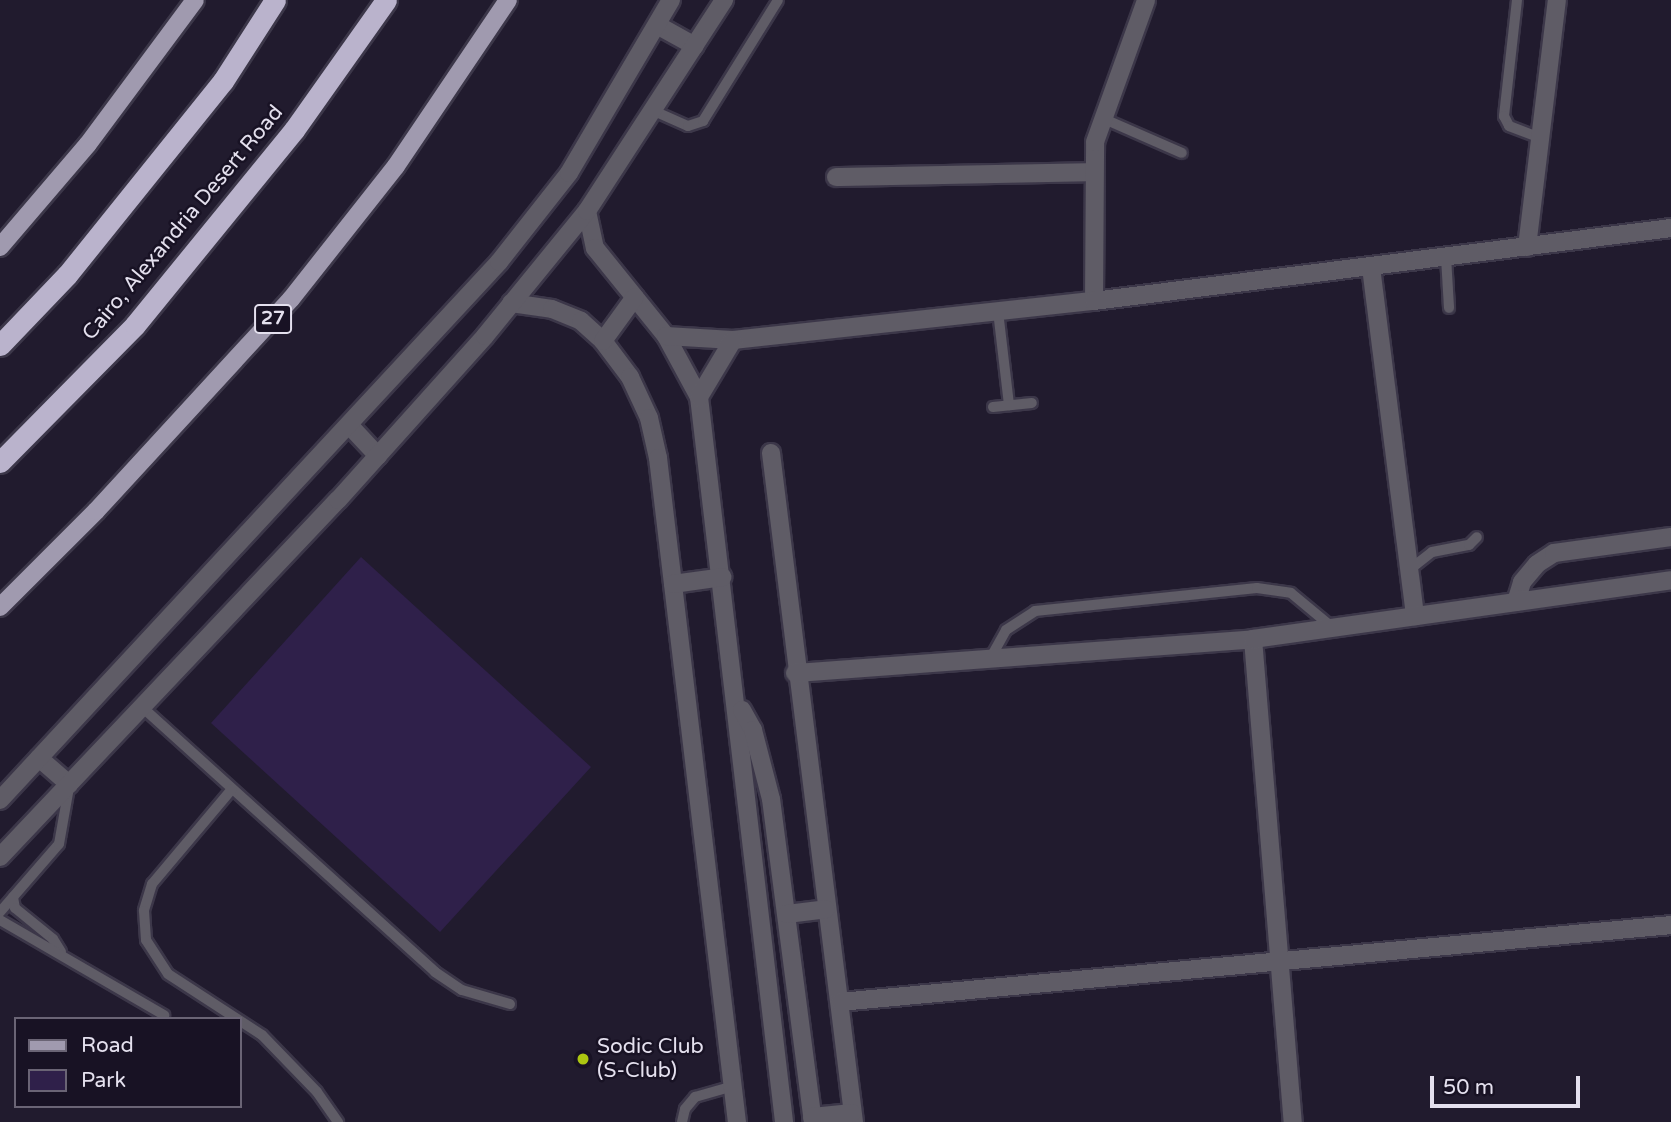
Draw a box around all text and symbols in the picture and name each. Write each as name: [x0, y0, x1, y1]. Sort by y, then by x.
street label: Cairo, Alexandria Desert Road: [77, 101, 289, 345]
road number: 27: [254, 304, 292, 334]
legend: [14, 1017, 242, 1108]
text: Road: [81, 1033, 134, 1058]
place label: Sodic Club (S-Club): [597, 1034, 704, 1084]
marker: Sodic Club (S-Club): [575, 1051, 591, 1067]
scale bar: [1433, 1062, 1584, 1106]
text: Park: [81, 1068, 126, 1093]
text: 50 m: [1443, 1075, 1494, 1100]

